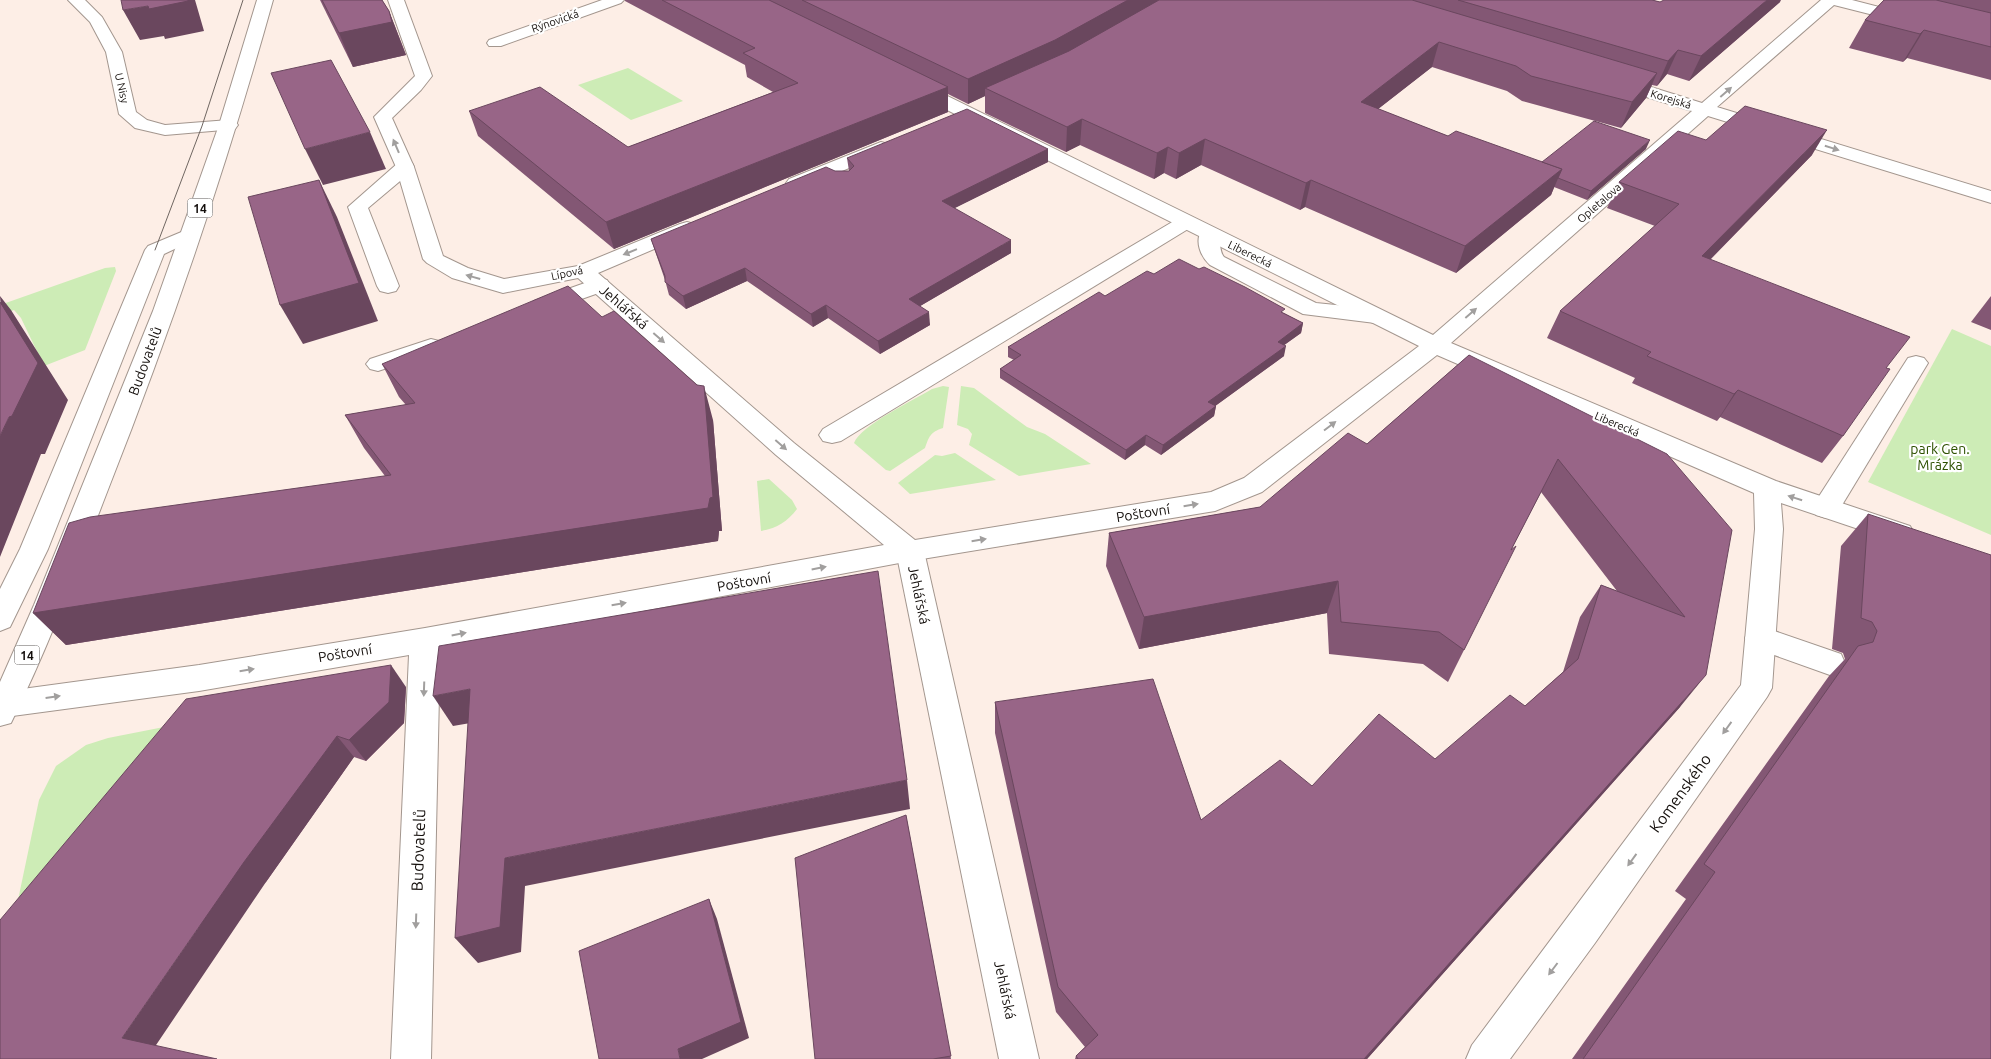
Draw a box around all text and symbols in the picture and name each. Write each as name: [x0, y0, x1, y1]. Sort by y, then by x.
street label: Rýnovická: [530, 7, 580, 35]
street label: U Nisy: [113, 72, 131, 105]
one-way arrow: [1720, 86, 1732, 98]
street label: Korejská: [1649, 87, 1693, 111]
one-way arrow: [392, 139, 400, 153]
one-way arrow: [1825, 145, 1840, 153]
street label: Opletalova: [1575, 181, 1623, 225]
road number: 14: [188, 198, 212, 218]
street label: Liberecká: [1226, 238, 1274, 270]
one-way arrow: [622, 248, 637, 256]
street label: Lípová: [550, 264, 584, 282]
one-way arrow: [466, 273, 481, 281]
street label: Jehlářská: [596, 282, 652, 332]
one-way arrow: [1465, 308, 1478, 319]
street label: Budovatelů: [125, 324, 165, 398]
one-way arrow: [652, 332, 664, 344]
street label: Liberecká: [1593, 409, 1641, 439]
one-way arrow: [1323, 421, 1336, 432]
one-way arrow: [774, 440, 787, 451]
park label: park Gen. Mrázka: [1910, 441, 1970, 473]
one-way arrow: [1788, 493, 1803, 501]
street label: Poštovní: [1115, 501, 1172, 525]
one-way arrow: [1183, 501, 1199, 509]
one-way arrow: [971, 535, 987, 543]
one-way arrow: [811, 563, 827, 571]
street label: Jehlářská: [905, 564, 933, 626]
street label: Poštovní: [716, 569, 773, 595]
one-way arrow: [611, 600, 627, 608]
one-way arrow: [451, 629, 467, 637]
street label: Poštovní: [317, 641, 374, 665]
road number: 14: [15, 646, 40, 664]
one-way arrow: [239, 665, 255, 673]
one-way arrow: [419, 681, 427, 697]
one-way arrow: [46, 693, 62, 701]
one-way arrow: [1722, 721, 1732, 735]
street label: Komenského: [1645, 750, 1715, 836]
street label: Budovatelů: [408, 809, 428, 891]
one-way arrow: [1627, 853, 1637, 867]
one-way arrow: [412, 914, 420, 930]
street label: Jehlářská: [991, 959, 1019, 1021]
one-way arrow: [1548, 962, 1558, 976]

